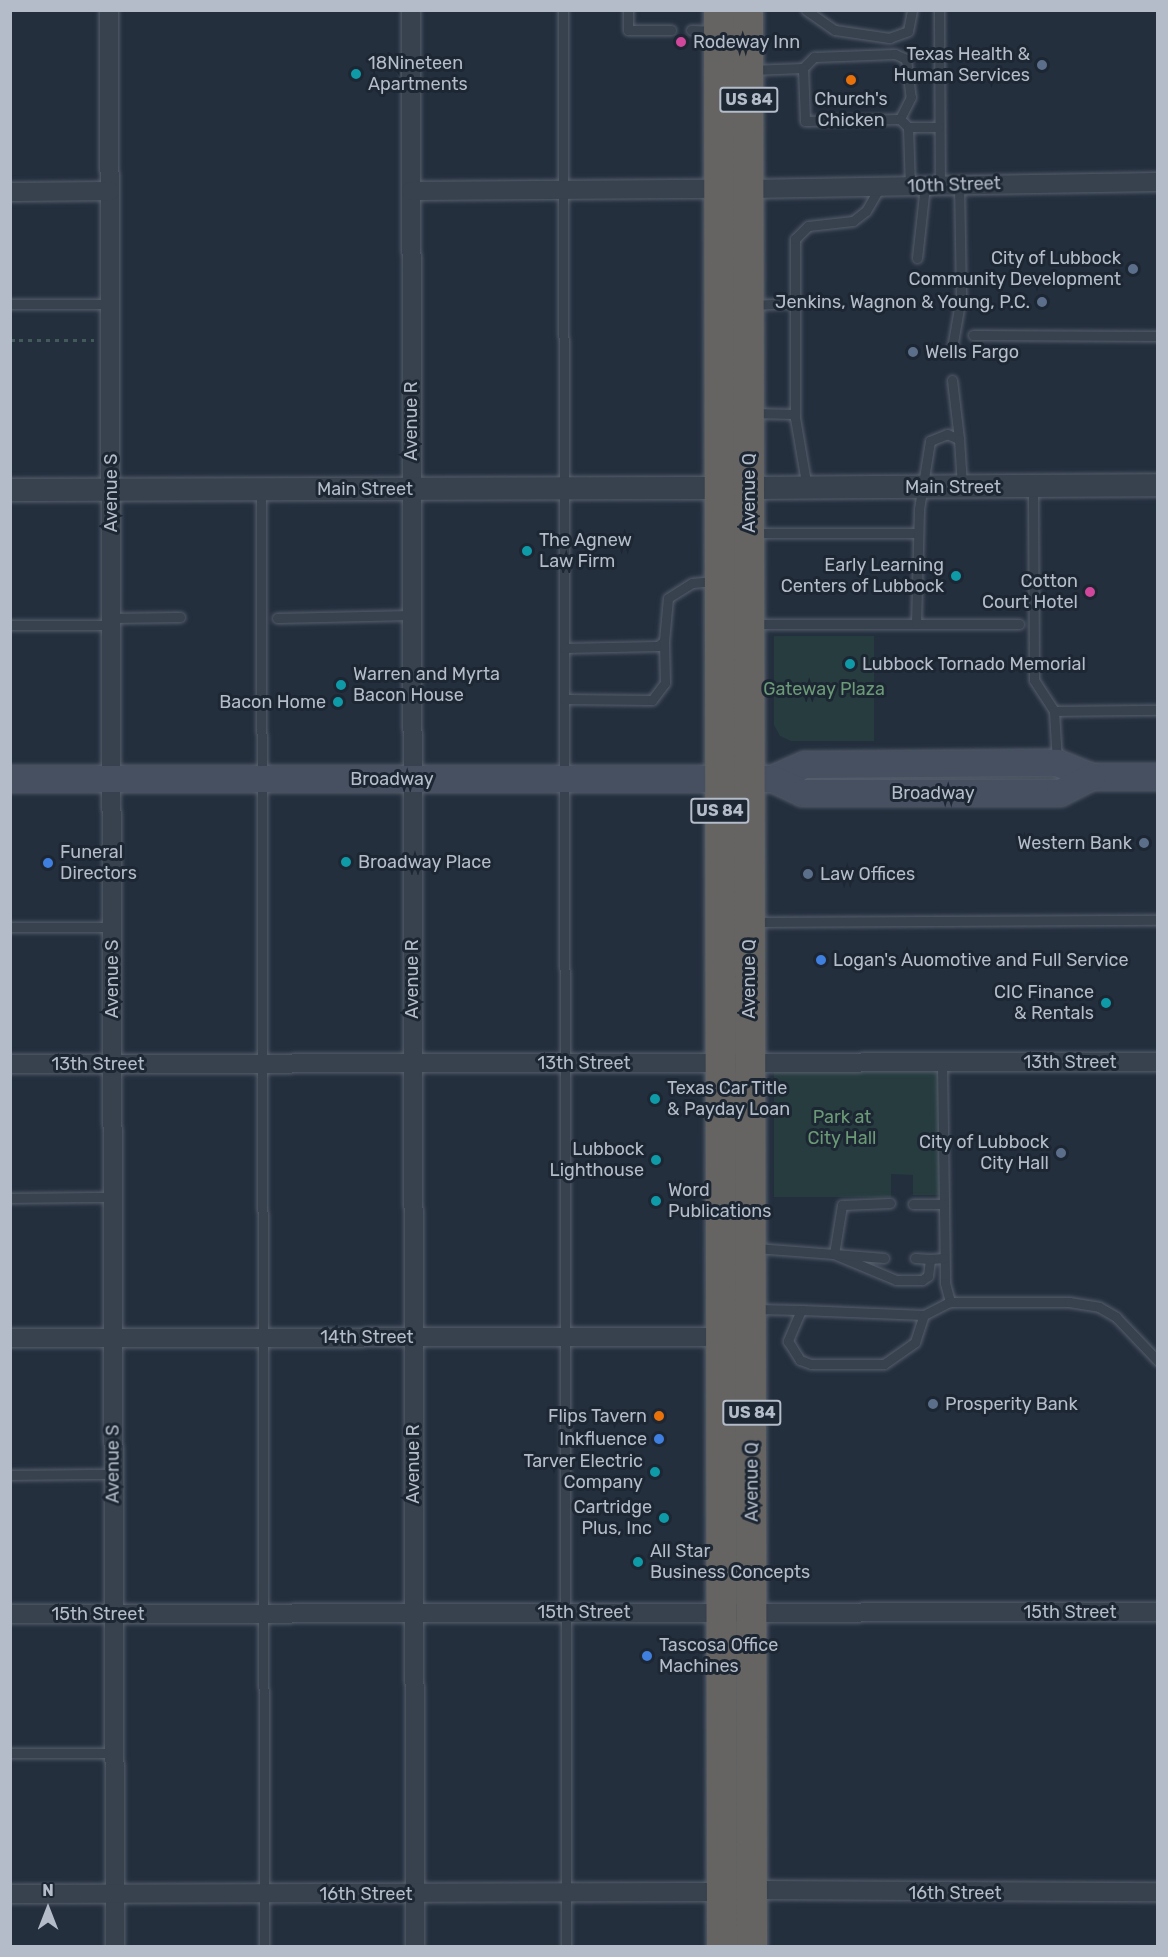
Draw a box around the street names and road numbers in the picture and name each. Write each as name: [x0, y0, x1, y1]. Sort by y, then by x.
road number: US 84: [719, 87, 779, 113]
street label: 10th Street: [907, 173, 1001, 197]
street label: Avenue R: [400, 381, 422, 461]
street label: Avenue Q: [738, 453, 760, 533]
street label: Avenue S: [100, 454, 122, 532]
street label: Main Street: [905, 476, 1001, 498]
street label: Main Street: [317, 478, 413, 500]
street label: Broadway: [350, 768, 434, 790]
street label: Broadway: [891, 782, 975, 804]
road number: US 84: [690, 798, 750, 824]
street label: Avenue R: [401, 939, 423, 1019]
street label: Avenue Q: [738, 939, 760, 1019]
street label: Avenue S: [101, 940, 123, 1018]
street label: 13th Street: [1024, 1051, 1116, 1073]
street label: 13th Street: [538, 1052, 630, 1074]
street label: 13th Street: [52, 1053, 144, 1075]
street label: 14th Street: [320, 1326, 414, 1348]
road number: US 84: [722, 1400, 782, 1426]
street label: Avenue R: [402, 1424, 424, 1504]
street label: Avenue S: [102, 1425, 124, 1503]
street label: Avenue Q: [741, 1442, 763, 1522]
street label: 15th Street: [538, 1601, 630, 1623]
street label: 15th Street: [1024, 1601, 1116, 1623]
street label: 15th Street: [52, 1603, 144, 1625]
street label: 16th Street: [908, 1882, 1002, 1904]
street label: 16th Street: [319, 1883, 413, 1905]

